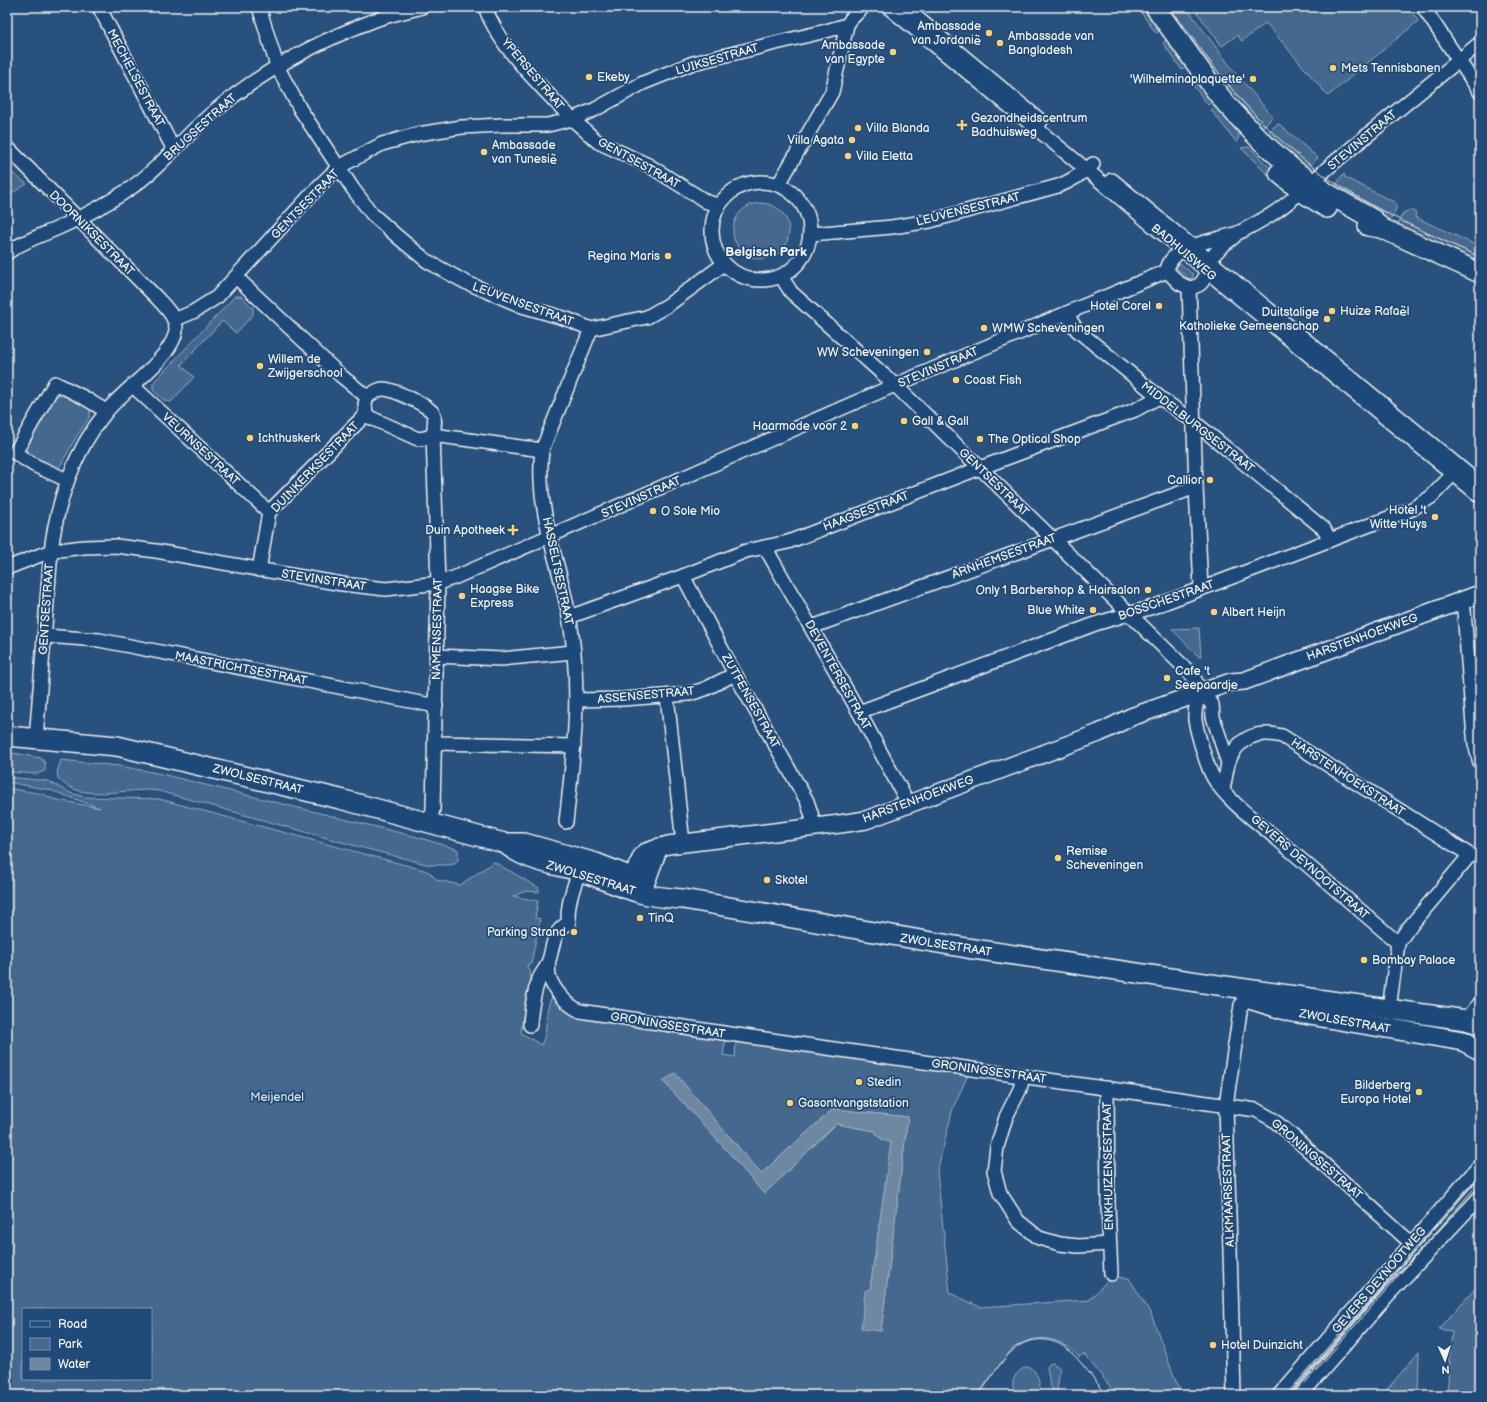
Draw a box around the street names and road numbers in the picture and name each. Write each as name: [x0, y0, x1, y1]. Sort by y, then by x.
street label: MECHELSESTRAAT: [103, 27, 168, 130]
street label: YPERSESTRAAT: [497, 34, 568, 114]
street label: LUIKSESTRAAT: [674, 40, 761, 79]
street label: BRUGSESTRAAT: [161, 90, 241, 164]
street label: STEVINSTRAAT: [1325, 107, 1401, 174]
street label: GENTSESTRAAT: [595, 135, 683, 193]
street label: GENTSESTRAAT: [268, 166, 343, 243]
street label: DOORNIKSESTRAAT: [46, 188, 138, 280]
street label: LEUVENSESTRAAT: [915, 189, 1022, 230]
street label: BADHUISWEG: [1148, 221, 1219, 284]
street label: LEUVENSESTRAAT: [470, 279, 576, 330]
street label: STEVINSTRAAT: [896, 343, 981, 391]
street label: MIDDELBURGSESTRAAT: [1138, 379, 1258, 477]
street label: VEURNSESTRAAT: [159, 410, 243, 490]
street label: DUINKERKSESTRAAT: [268, 418, 363, 516]
street label: GENTSESTRAAT: [955, 445, 1032, 520]
street label: STEVINSTRAAT: [599, 473, 684, 522]
street label: HAAGSESTRAAT: [821, 488, 912, 535]
street label: HASSELTSESTRAAT: [539, 516, 576, 627]
street label: ARNHEMSESTRAAT: [950, 530, 1059, 582]
street label: GENTSESTRAAT: [36, 562, 57, 655]
street label: STEVINSTRAAT: [280, 566, 368, 595]
street label: NAMENSESTRAAT: [429, 577, 446, 680]
street label: BOSSCHESTRAAT: [1116, 577, 1217, 624]
street label: HARSTENHOEKWEG: [1305, 610, 1420, 665]
street label: DEVENTERSESTRAAT: [801, 618, 874, 733]
street label: MAASTRICHTSESTRAAT: [173, 648, 309, 689]
street label: ZUTFENSESTRAAT: [718, 650, 783, 752]
street label: ASSENSESTRAAT: [597, 684, 696, 707]
street label: HARSTENHOEKSTRAAT: [1288, 735, 1408, 820]
street label: ZWOLSESTRAAT: [210, 761, 305, 798]
street label: HARSTENHOEKWEG: [861, 772, 976, 827]
street label: GEVERS DEYNOOTSTRAAT: [1247, 812, 1373, 923]
street label: ZWOLSESTRAAT: [544, 858, 638, 899]
street label: ZWOLSESTRAAT: [898, 931, 994, 960]
street label: ZWOLSESTRAAT: [1297, 1006, 1393, 1037]
street label: GRONINGSESTRAAT: [609, 1009, 727, 1042]
street label: GRONINGSESTRAAT: [930, 1056, 1048, 1087]
street label: ENKHUIZENSESTRAAT: [1100, 1101, 1117, 1231]
street label: GRONINGSESTRAAT: [1268, 1116, 1366, 1204]
street label: ALKMAARSESTRAAT: [1219, 1132, 1238, 1247]
street label: GEVERS DEYNOOTWEG: [1329, 1224, 1430, 1337]

